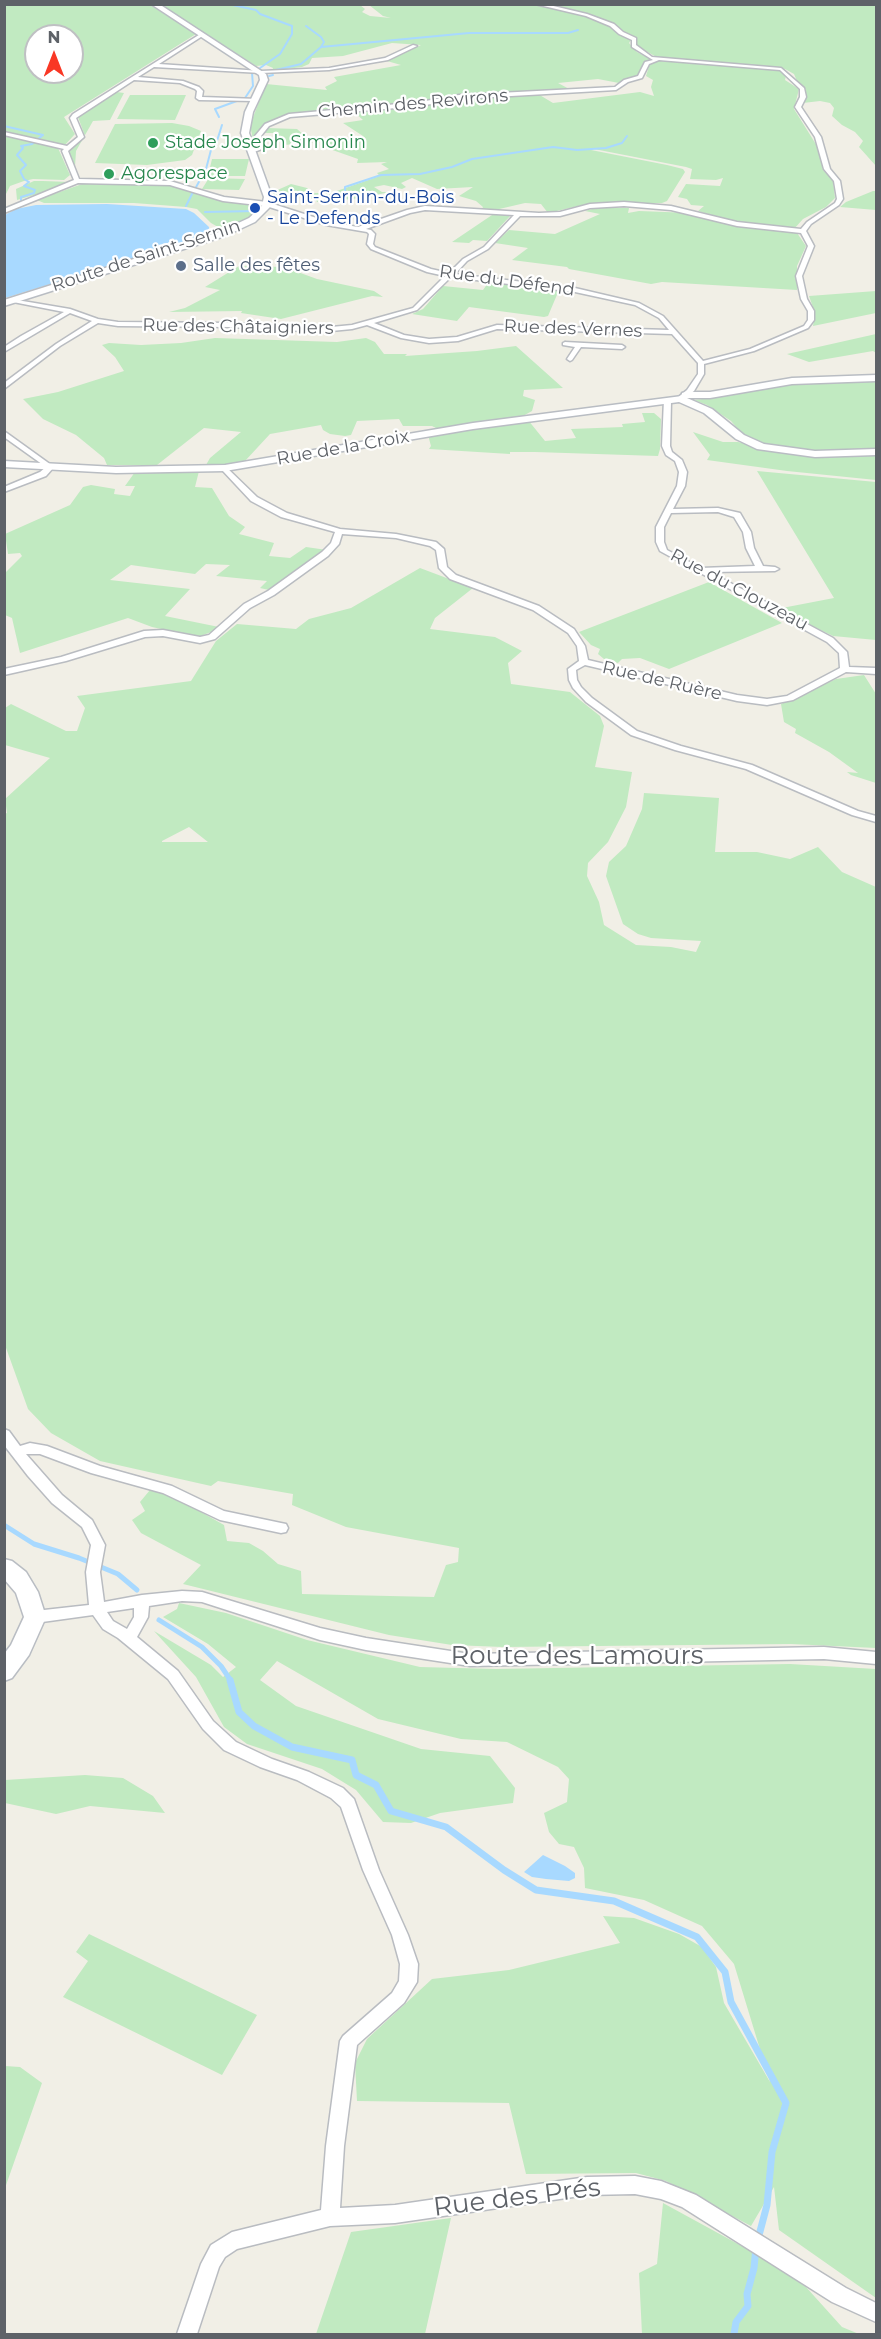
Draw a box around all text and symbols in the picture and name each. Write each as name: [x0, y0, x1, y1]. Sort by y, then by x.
north arrow: [24, 24, 84, 84]
text: N: [48, 28, 60, 47]
street label: Chemin des Revirons: [317, 85, 509, 123]
place label: Stade Joseph Simonin: [165, 132, 366, 154]
marker: Stade Joseph Simonin: [146, 136, 160, 150]
place label: Agorespace: [121, 163, 228, 185]
marker: Agorespace: [102, 167, 116, 181]
place label: Saint-Sernin-du-Bois - Le Defends: [267, 187, 454, 230]
marker: Saint-Sernin-du-Bois - Le Defends: [248, 201, 262, 215]
street label: Route de Saint-Sernin: [49, 215, 243, 297]
place label: Salle des fêtes: [193, 255, 320, 277]
marker: Salle des fêtes: [174, 259, 188, 273]
street label: Rue du Défend: [438, 261, 576, 301]
street label: Rue des Châtaigniers: [142, 315, 334, 339]
street label: Rue des Vernes: [503, 316, 643, 342]
street label: Rue de la Croix: [275, 426, 411, 470]
street label: Rue du Clouzeau: [666, 545, 812, 635]
street label: Rue de Ruère: [600, 657, 724, 705]
street label: Route des Lamours: [450, 1640, 704, 1672]
street label: Rue des Prés: [432, 2172, 602, 2224]

